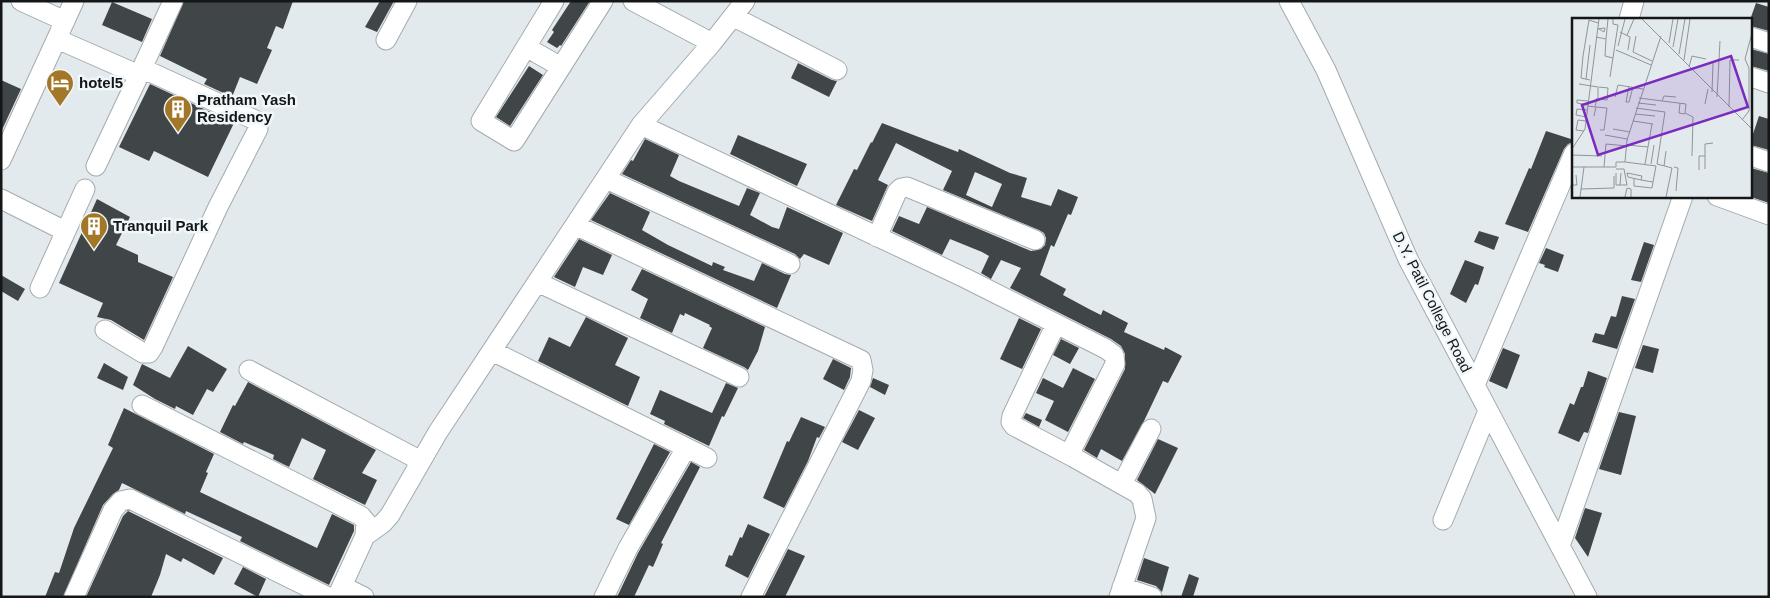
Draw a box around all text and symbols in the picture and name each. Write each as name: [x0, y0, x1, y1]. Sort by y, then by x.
inset map: [1572, 18, 1752, 198]
hotel icon: hotel5: [45, 68, 75, 107]
place label: hotel5: [79, 74, 123, 91]
place label: Pratham Yash Residency: [197, 91, 296, 125]
building icon: Pratham Yash Residency: [163, 94, 193, 133]
building icon: Tranquil Park: [79, 211, 109, 250]
place label: Tranquil Park: [113, 217, 209, 234]
street label: D.Y. Patil College Road: [1390, 229, 1475, 375]

